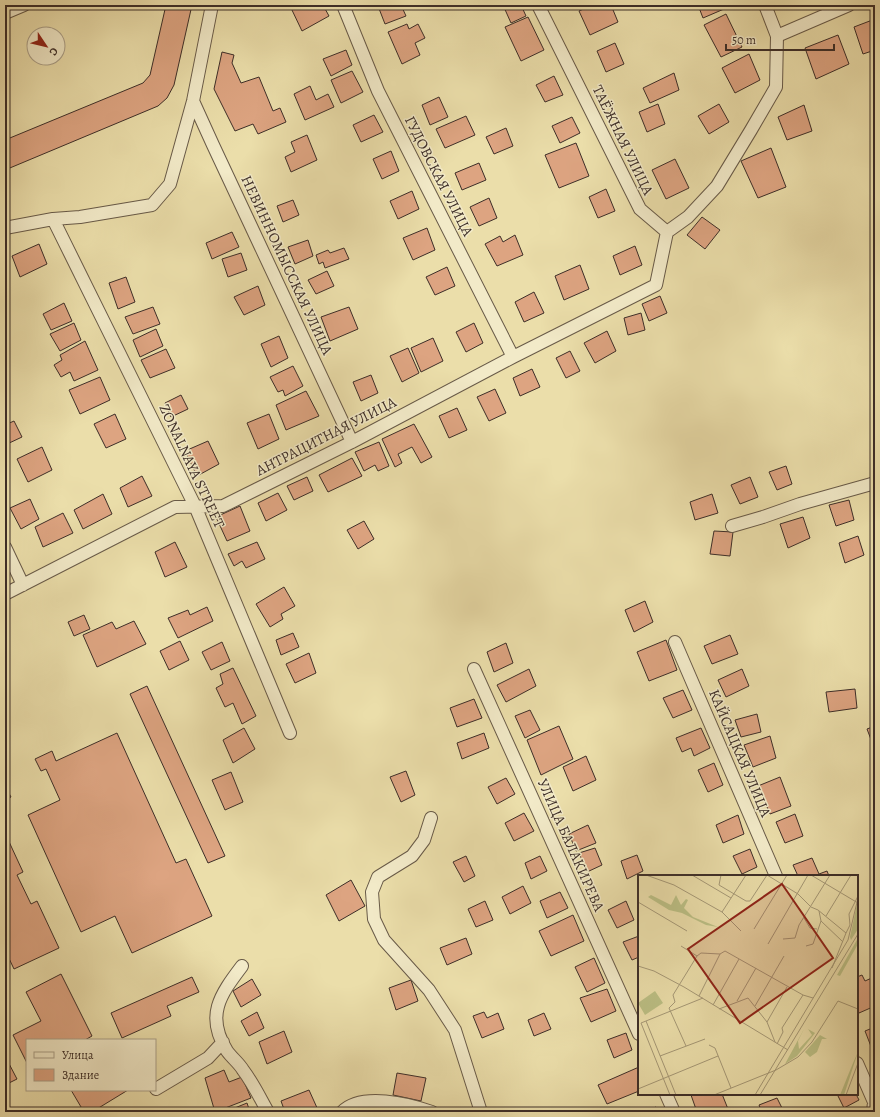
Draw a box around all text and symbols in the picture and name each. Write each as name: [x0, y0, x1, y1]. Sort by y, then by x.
north arrow: [26, 26, 66, 66]
scale bar: [726, 26, 834, 52]
text: 50 m: [732, 32, 756, 48]
text: С: [46, 44, 62, 59]
street label: ТАЁЖНАЯ УЛИЦА: [588, 82, 658, 198]
street label: ГУДОВСКАЯ УЛИЦА: [400, 112, 478, 240]
street label: НЕВИННОМЫССКАЯ УЛИЦА: [236, 172, 338, 358]
street label: АНТРАЦИТНАЯ УЛИЦА: [251, 392, 400, 481]
street label: ZONALNAYA STREET: [154, 401, 230, 532]
street label: КАЙСАЦКАЯ УЛИЦА: [704, 686, 776, 820]
street label: УЛИЦА БАЛАКИРЕВА: [533, 775, 609, 915]
inset map: [638, 875, 858, 1095]
legend: [26, 1039, 156, 1091]
text: Улица: [62, 1047, 94, 1063]
text: Здание: [62, 1067, 99, 1083]

